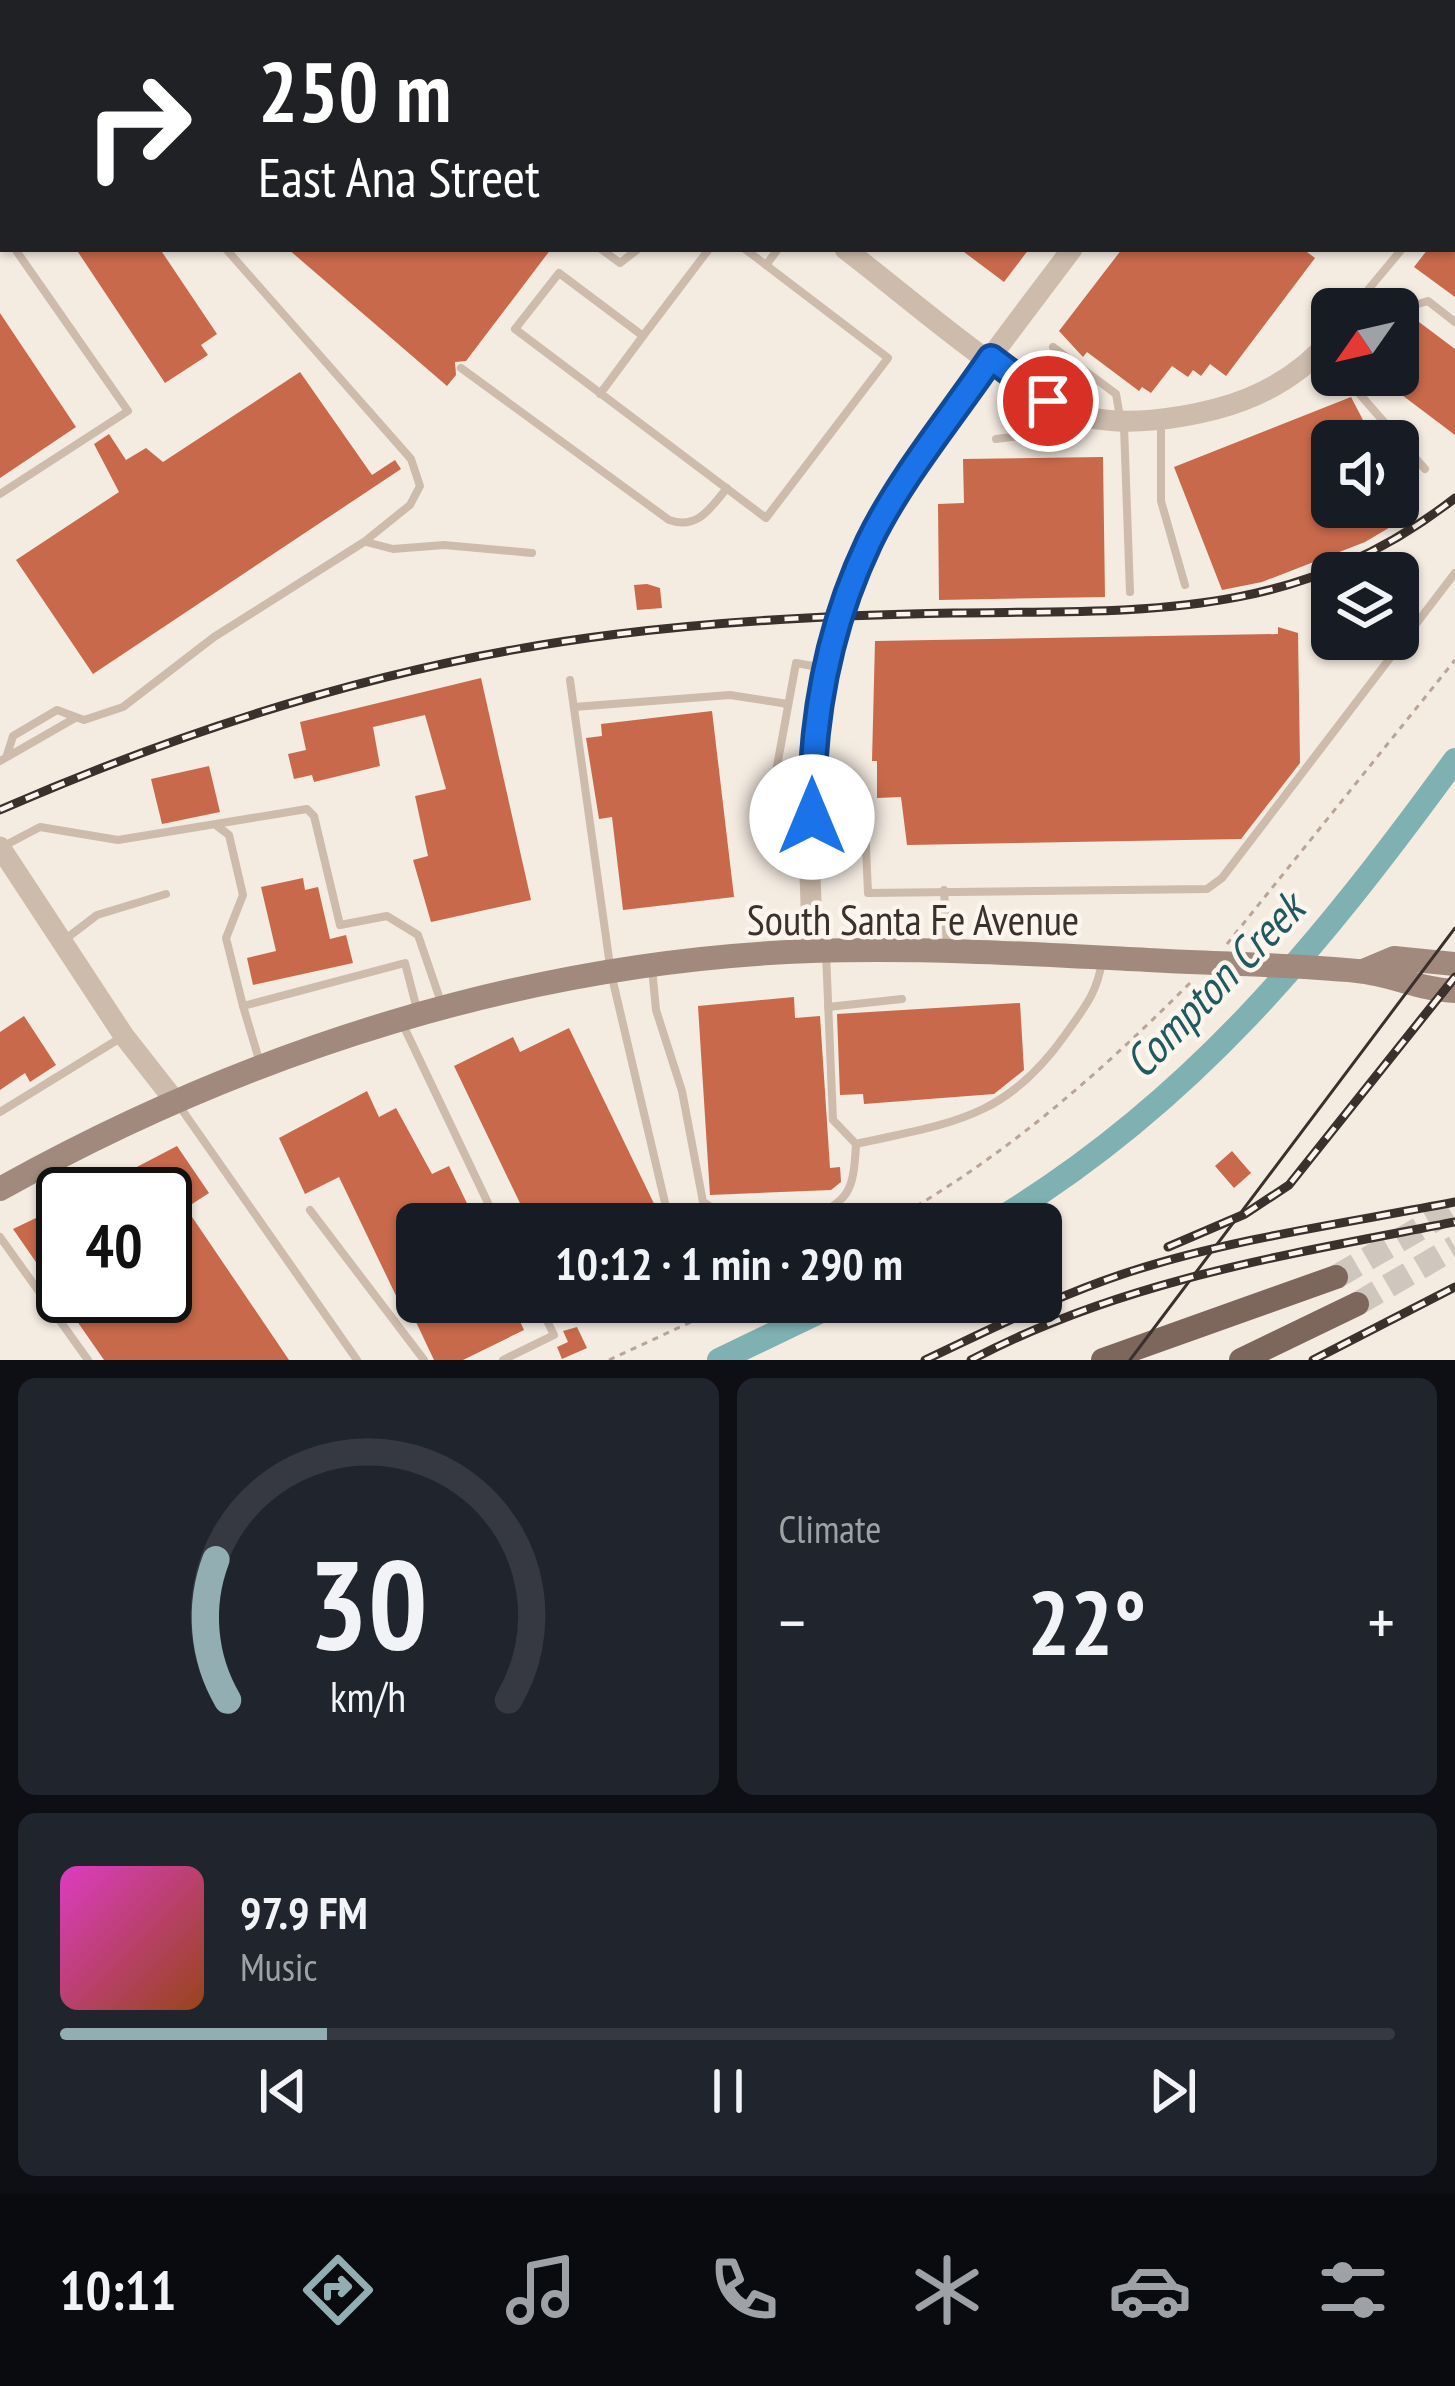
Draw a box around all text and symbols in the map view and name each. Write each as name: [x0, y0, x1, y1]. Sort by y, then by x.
text: 250 m: [258, 36, 451, 145]
icon: right: [60, 48, 216, 204]
text: East Ana Street: [258, 142, 540, 212]
north arrow: [1311, 288, 1419, 396]
map controls: [1311, 288, 1419, 660]
pin: [997, 350, 1099, 452]
icon: arrive: [1015, 368, 1081, 434]
button: sound: [1311, 420, 1419, 528]
button: layers: [1311, 552, 1419, 660]
position arrow: [749, 754, 875, 880]
water label: Compton Creek: [1111, 876, 1319, 1089]
street label: South Santa Fe Avenue: [747, 892, 1079, 947]
speed limit sign: 40: [36, 1167, 192, 1323]
text: 10:12 · 1 min · 290 m: [555, 1234, 903, 1292]
text: Climate: [779, 1503, 881, 1554]
text: 30: [309, 1522, 428, 1683]
text: 22°: [1027, 1563, 1146, 1680]
text: −: [779, 1579, 806, 1664]
text: +: [1368, 1579, 1395, 1664]
text: km/h: [330, 1667, 406, 1723]
text: 97.9 FM: [240, 1883, 368, 1941]
text: Music: [240, 1941, 317, 1992]
icon: previous: [250, 2058, 316, 2124]
icon: pause: [695, 2058, 761, 2124]
icon: next: [1140, 2058, 1206, 2124]
icon: directions: [296, 2248, 380, 2332]
icon: music: [499, 2248, 583, 2332]
icon: phone: [702, 2248, 786, 2332]
icon: climate: [905, 2248, 989, 2332]
icon: car: [1108, 2248, 1192, 2332]
icon: filters: [1311, 2248, 1395, 2332]
text: 10:11: [60, 2255, 176, 2325]

